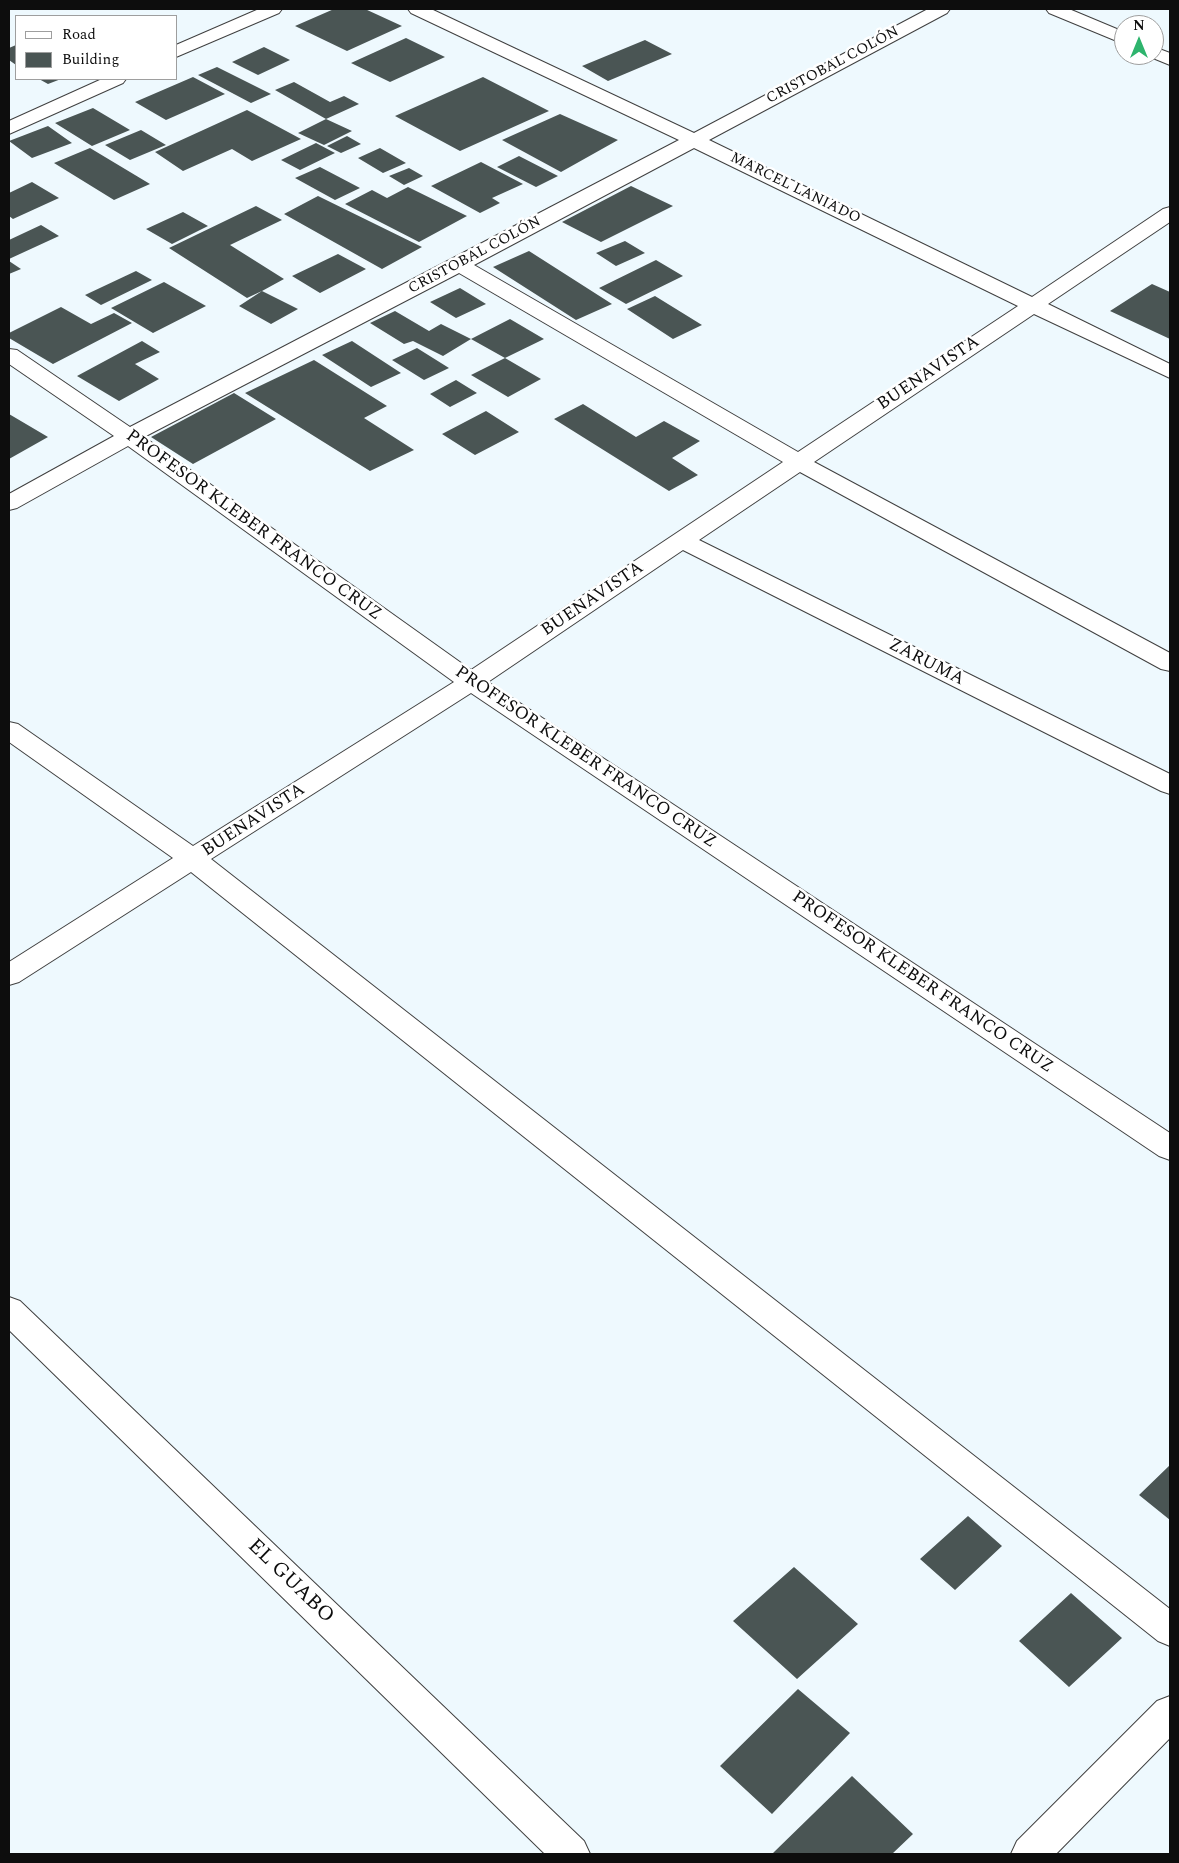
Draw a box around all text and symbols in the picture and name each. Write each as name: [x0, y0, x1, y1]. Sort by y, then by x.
legend: [15, 15, 178, 80]
north arrow: [1114, 15, 1164, 65]
text: N: [1133, 15, 1145, 36]
text: Road: [62, 23, 96, 46]
street label: CRISTOBAL COLÓN: [764, 23, 902, 109]
text: Building: [62, 48, 119, 71]
street label: MARCEL LANIADO: [727, 150, 863, 228]
street label: CRISTOBAL COLÓN: [406, 213, 544, 299]
street label: BUENAVISTA: [874, 332, 984, 416]
street label: PROFESOR KLEBER FRANCO CRUZ: [121, 426, 385, 626]
street label: BUENAVISTA: [538, 558, 648, 642]
street label: ZARUMA: [885, 635, 967, 691]
street label: PROFESOR KLEBER FRANCO CRUZ: [450, 662, 720, 854]
street label: BUENAVISTA: [198, 780, 310, 862]
street label: PROFESOR KLEBER FRANCO CRUZ: [787, 887, 1057, 1079]
street label: EL GUABO: [241, 1534, 339, 1630]

